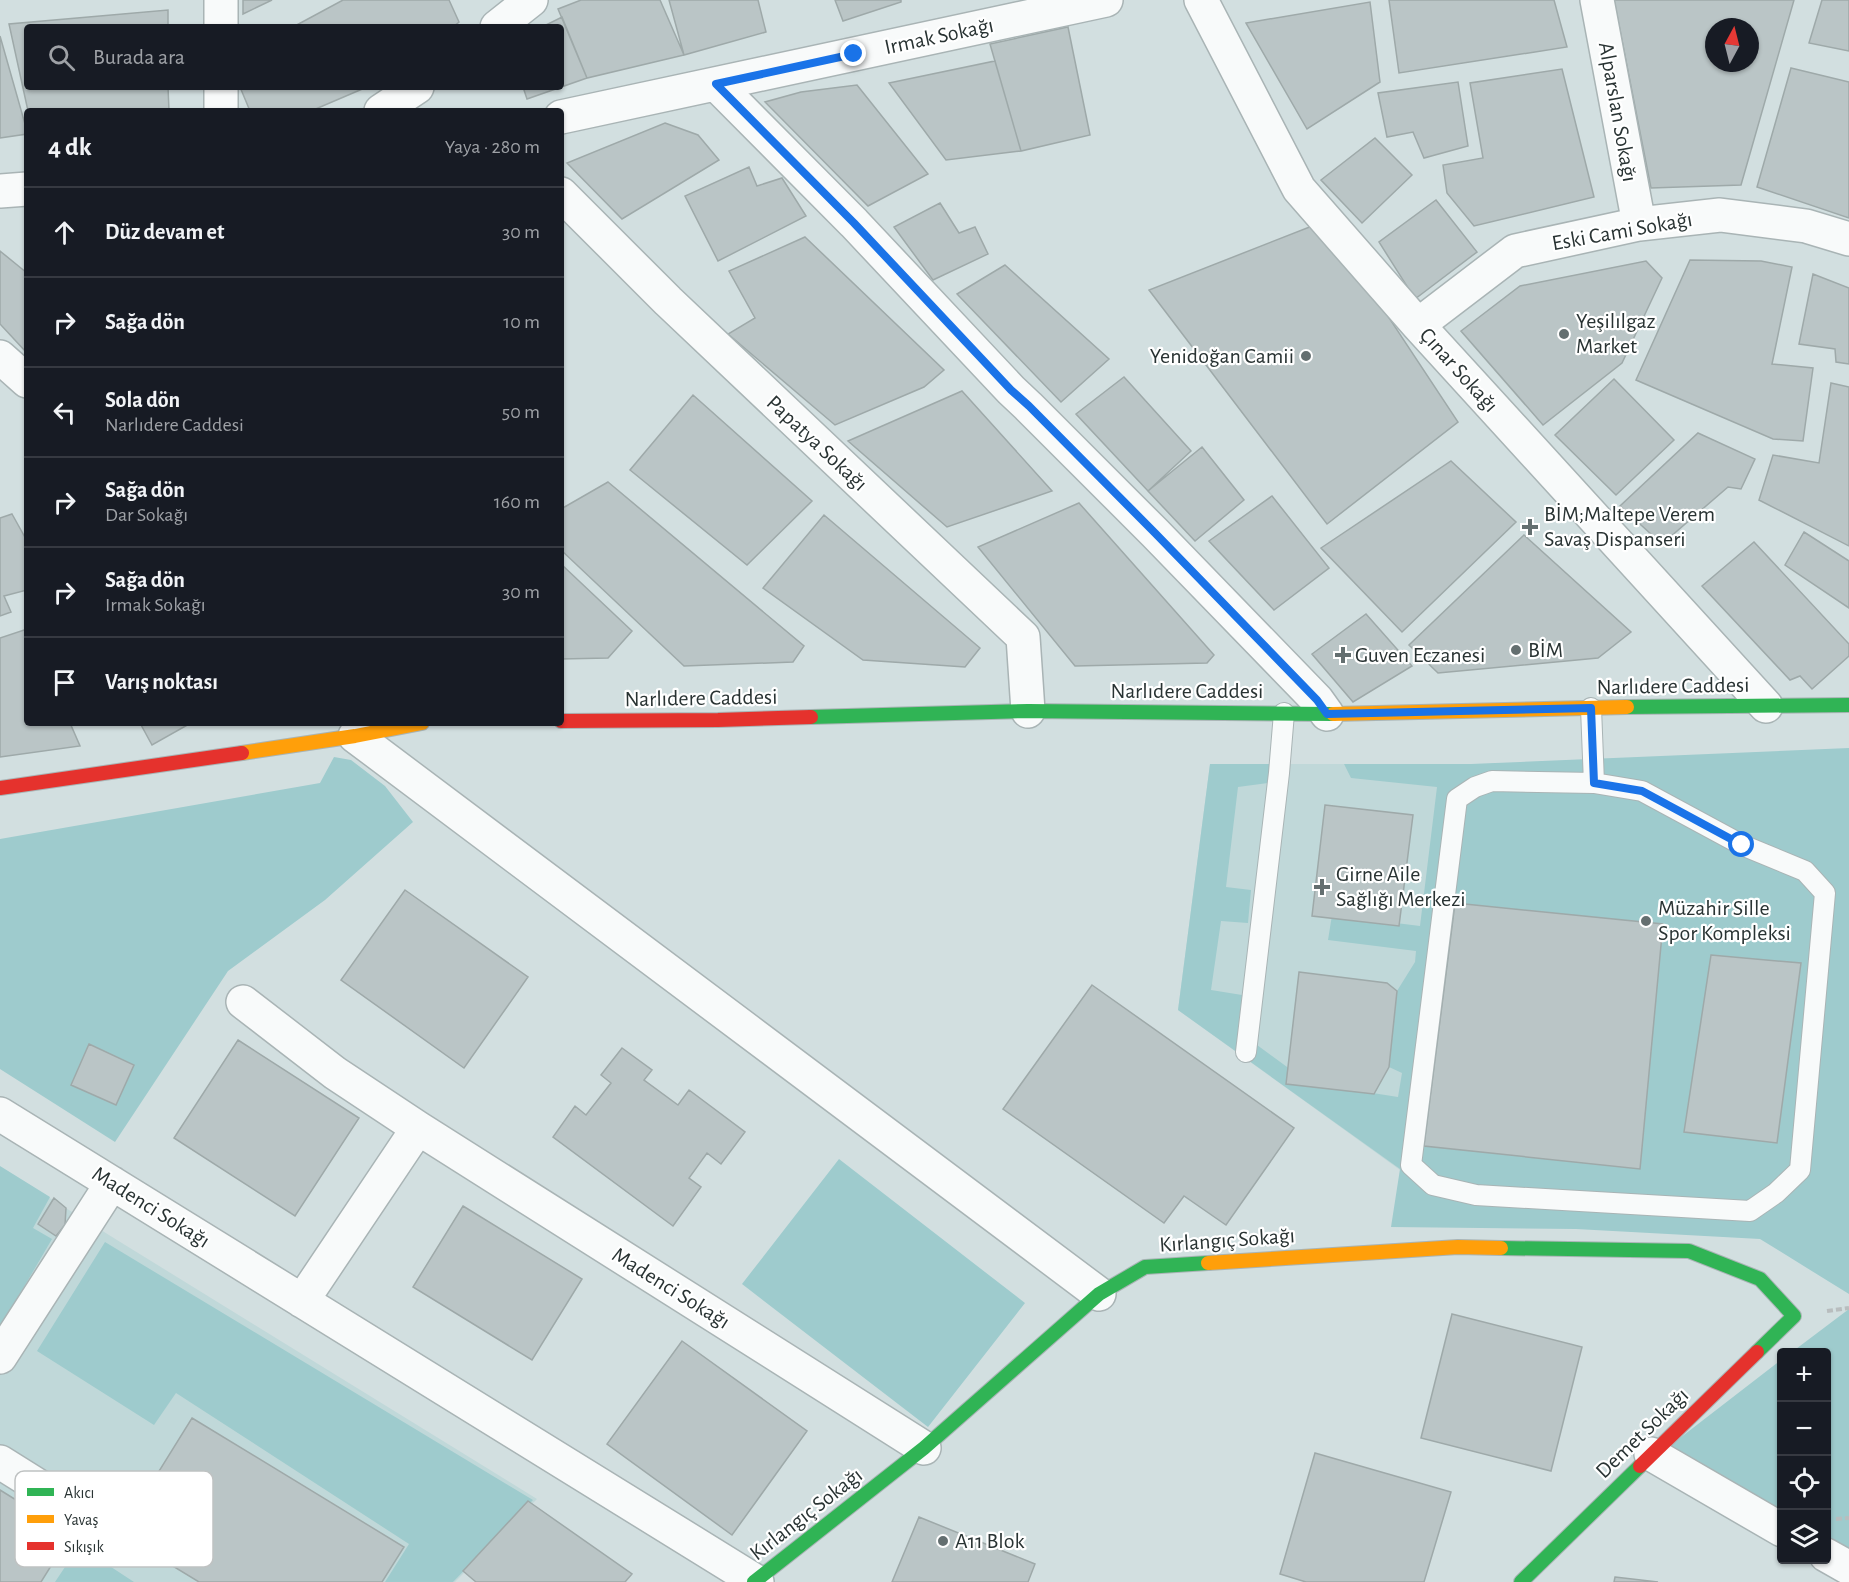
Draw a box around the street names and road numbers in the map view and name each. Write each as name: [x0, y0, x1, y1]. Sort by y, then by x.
street label: Irmak Sokağı: [883, 14, 995, 58]
street label: Alparslan Sokağı: [1595, 40, 1641, 184]
street label: Eski Cami Sokağı: [1550, 208, 1694, 254]
street label: Çınar Sokağı: [1416, 323, 1502, 417]
street label: Papatya Sokağı: [762, 391, 872, 495]
street label: Narlıdere Caddesi: [1596, 674, 1750, 698]
street label: Narlıdere Caddesi: [1111, 680, 1263, 702]
street label: Narlıdere Caddesi: [624, 686, 778, 710]
street label: Madenci Sokağı: [88, 1162, 214, 1252]
street label: Kırlangıç Sokağı: [1158, 1224, 1296, 1256]
street label: Madenci Sokağı: [608, 1243, 734, 1333]
street label: Demet Sokağı: [1591, 1384, 1693, 1482]
street label: Kırlangıç Sokağı: [746, 1463, 866, 1565]

